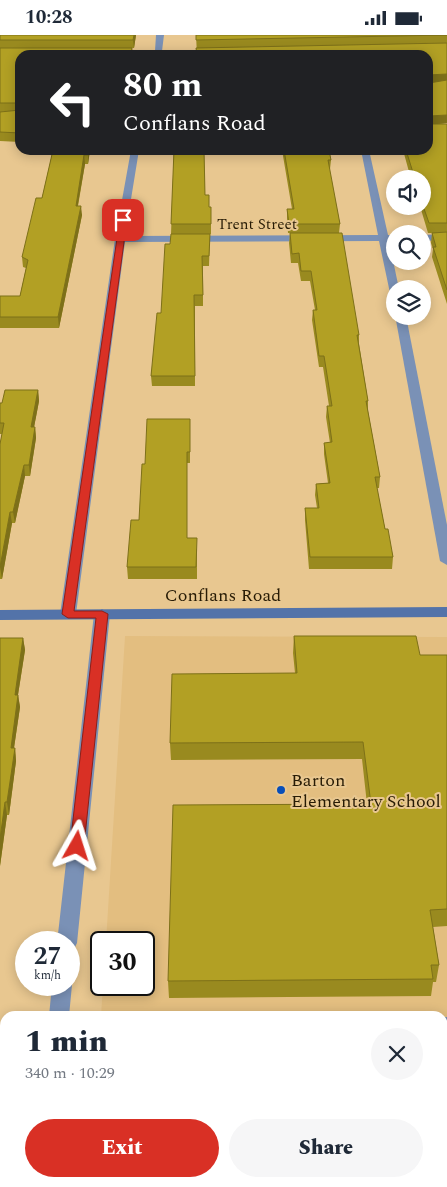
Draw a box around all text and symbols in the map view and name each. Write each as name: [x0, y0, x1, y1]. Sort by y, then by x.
text: 10:28: [25, 3, 73, 32]
text: 80 m: [123, 59, 203, 112]
icon: left: [40, 70, 105, 135]
text: Conflans Road: [123, 107, 266, 140]
map controls: [386, 170, 431, 325]
button: sound: [386, 170, 431, 215]
pin: [102, 199, 144, 241]
icon: arrive: [109, 206, 137, 234]
street label: Trent Street: [217, 213, 297, 236]
button: search: [386, 225, 431, 270]
button: layers: [386, 280, 431, 325]
street label: Conflans Road: [165, 582, 281, 609]
place label: Barton Elementary School: [291, 767, 441, 815]
marker: Barton Elementary School: [275, 784, 287, 796]
position arrow: [50, 819, 102, 871]
speed limit sign: 30: [90, 931, 155, 996]
text: 27: [33, 938, 62, 976]
text: km/h: [34, 966, 61, 985]
text: 1 min: [25, 1019, 108, 1065]
button: close: [371, 1028, 423, 1080]
text: 340 m · 10:29: [25, 1061, 115, 1085]
button: Exit: [25, 1119, 219, 1177]
button: Share: [229, 1119, 423, 1177]

